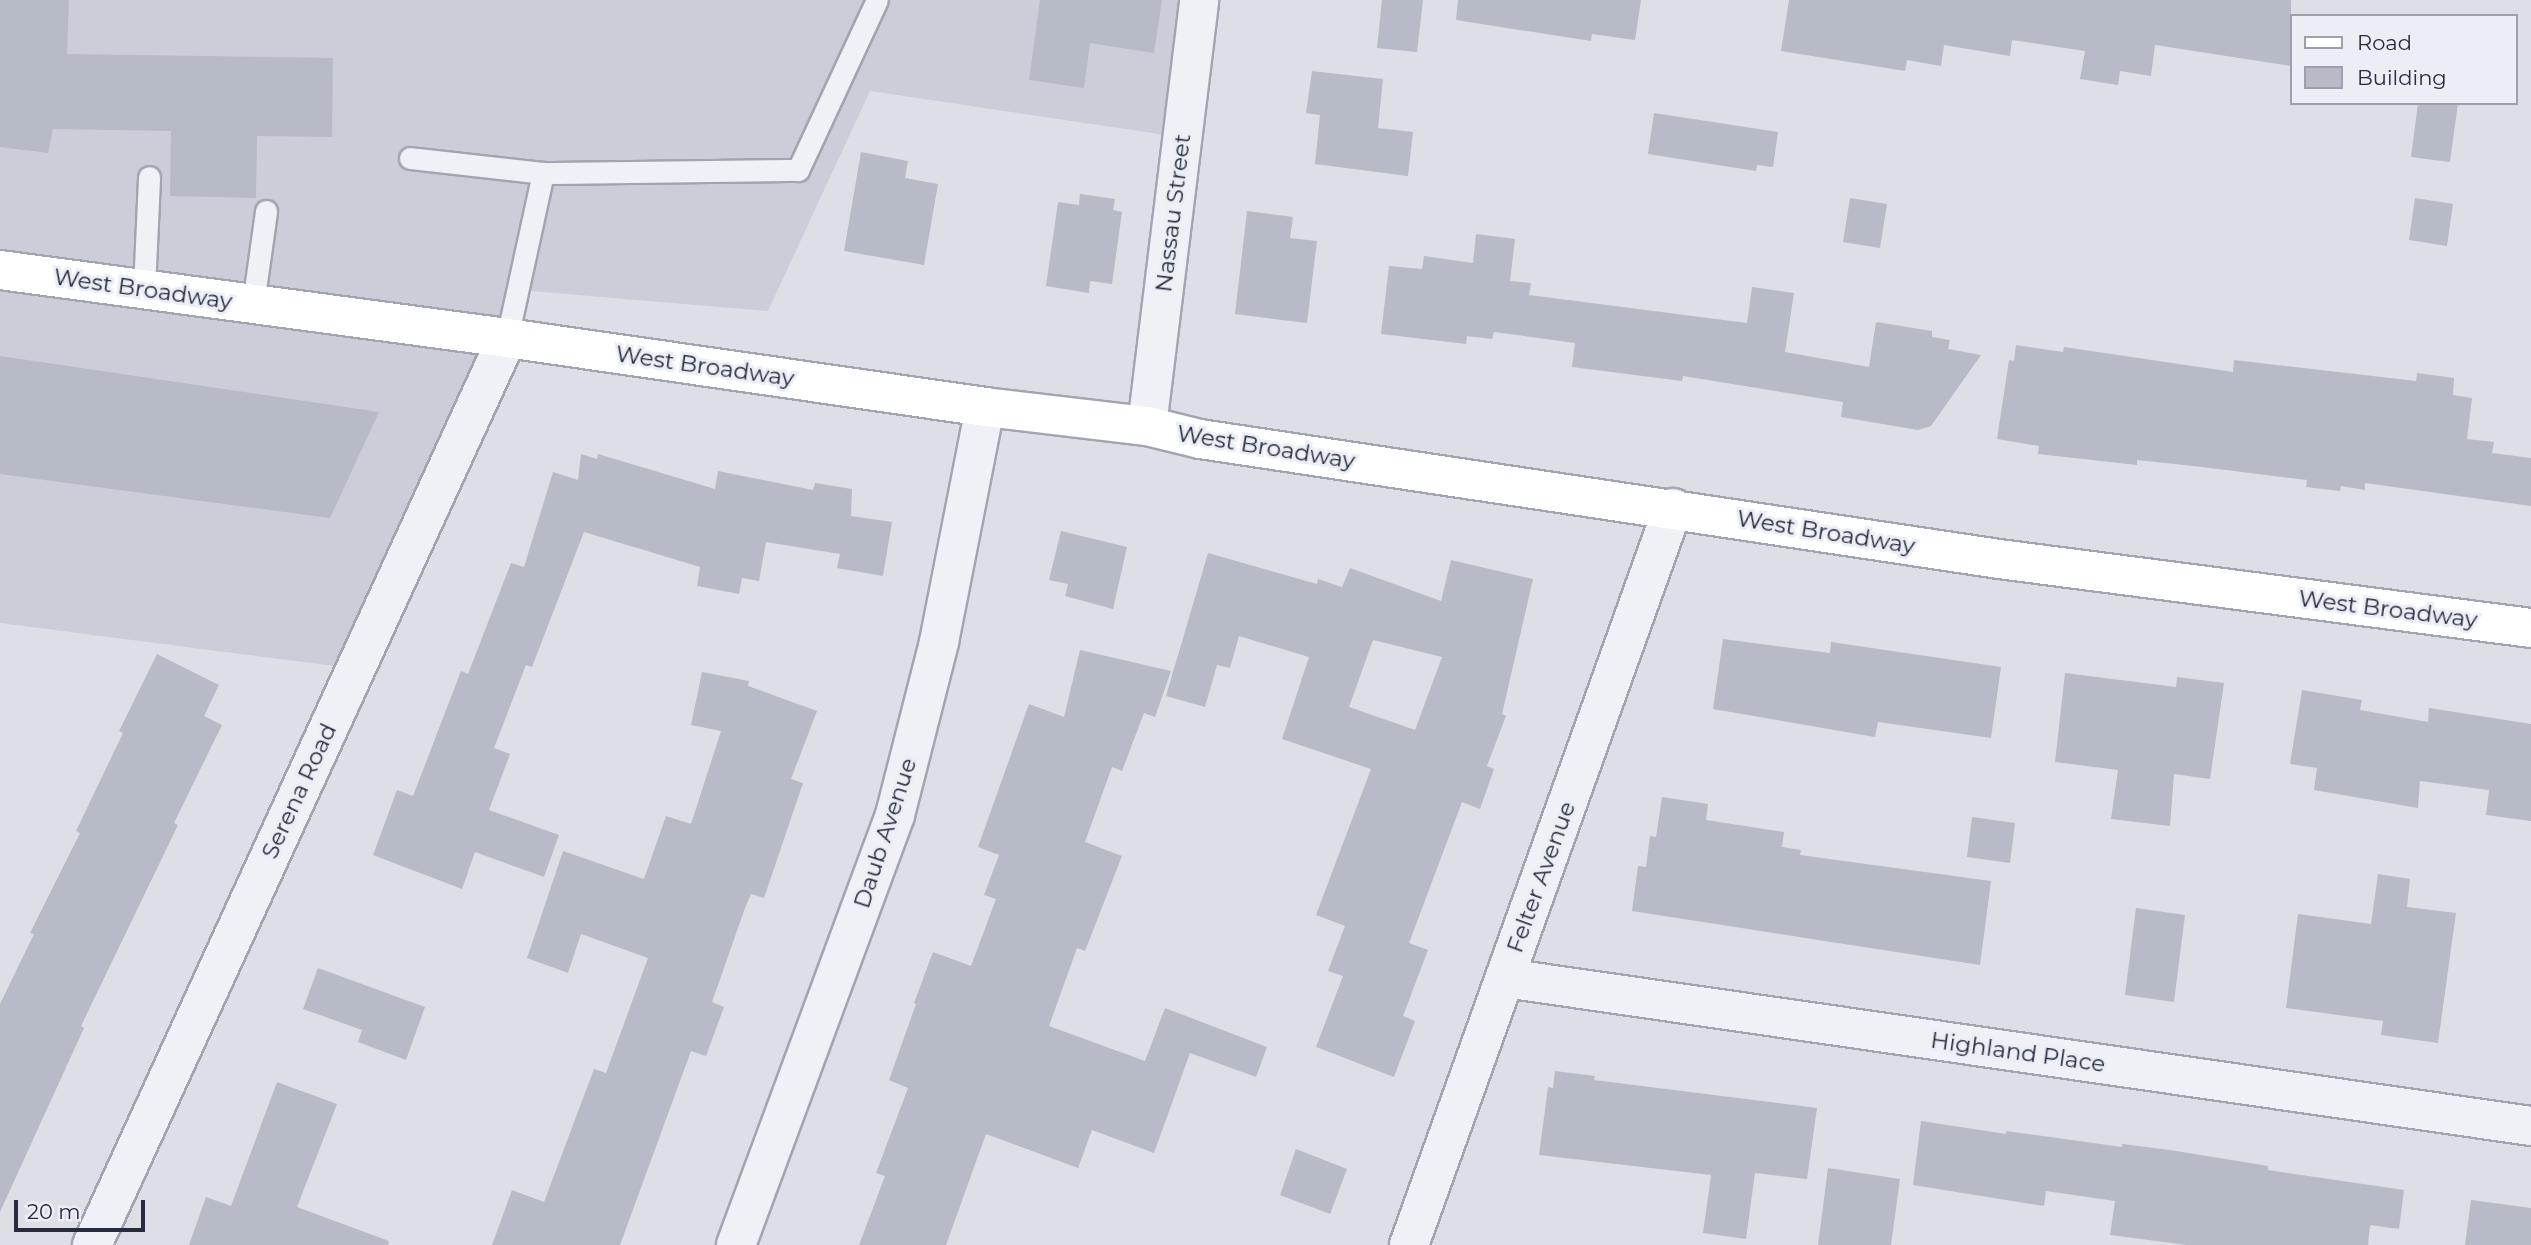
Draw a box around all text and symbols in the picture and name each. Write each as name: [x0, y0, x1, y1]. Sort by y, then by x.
legend: [2290, 14, 2517, 105]
text: Road: [2357, 30, 2412, 55]
text: Building: [2357, 65, 2447, 90]
street label: Nassau Street: [1150, 132, 1196, 294]
street label: West Broadway: [52, 263, 234, 315]
street label: West Broadway: [614, 340, 796, 392]
street label: West Broadway: [1175, 419, 1357, 475]
street label: West Broadway: [1735, 504, 1917, 560]
street label: West Broadway: [2297, 584, 2479, 634]
street label: Serena Road: [256, 719, 342, 863]
street label: Daub Avenue: [848, 754, 922, 912]
street label: Felter Avenue: [1501, 798, 1581, 956]
street label: Highland Place: [1929, 1026, 2107, 1078]
scale bar: [18, 1186, 149, 1230]
text: 20 m: [27, 1199, 81, 1224]

